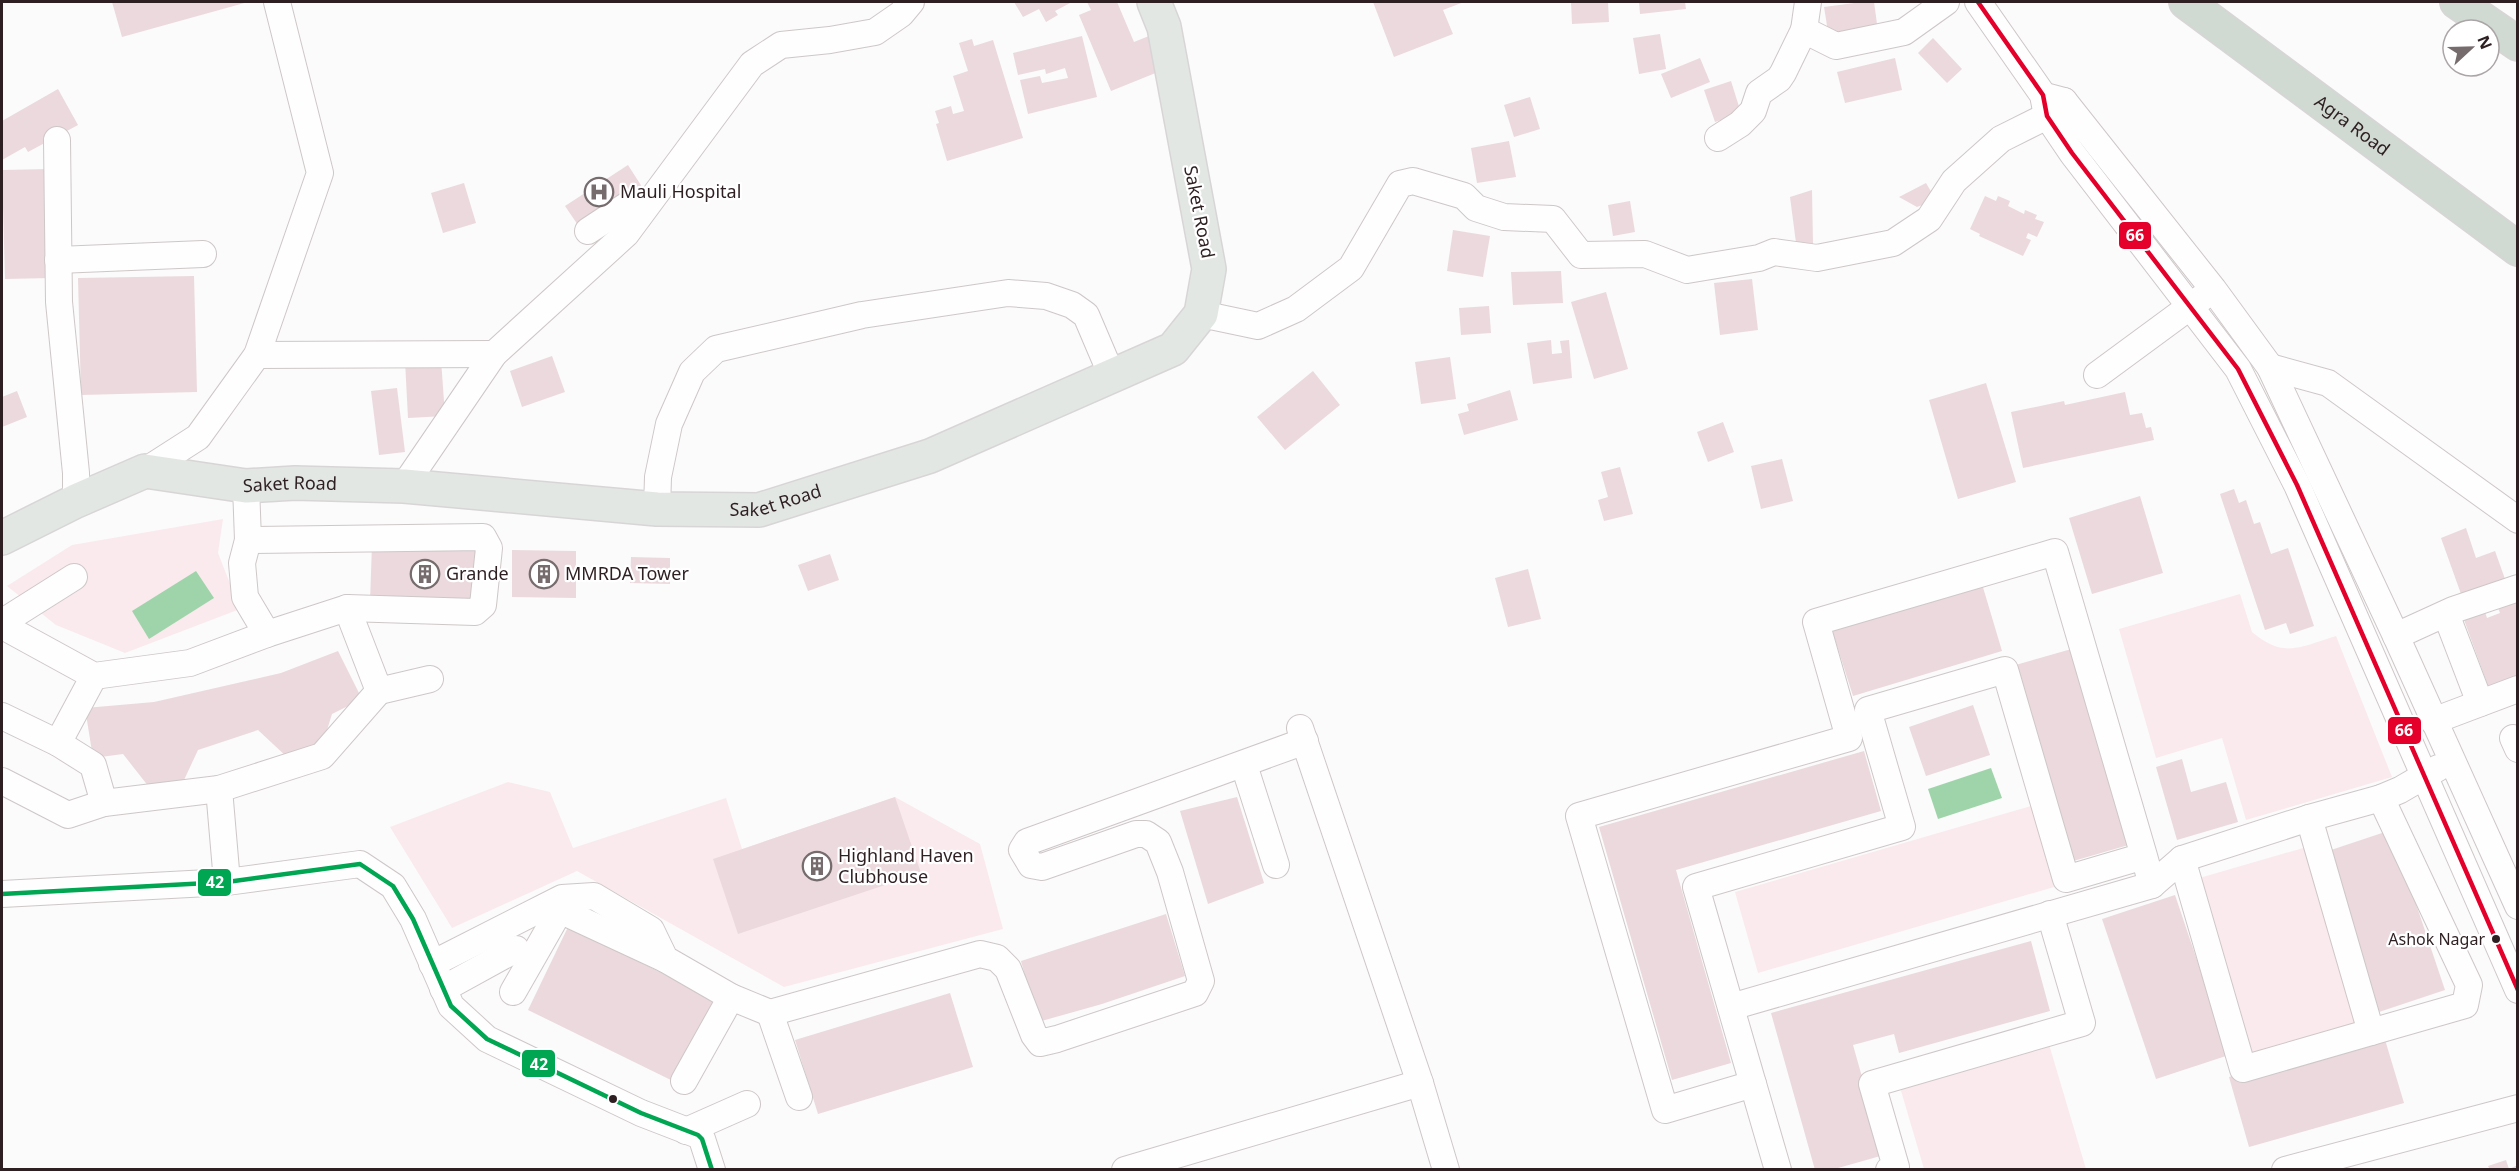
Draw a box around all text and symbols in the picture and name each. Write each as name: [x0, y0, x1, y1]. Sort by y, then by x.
north arrow: [2441, 18, 2501, 78]
text: N: [2472, 32, 2498, 53]
street label: Agra Road: [2310, 89, 2395, 161]
street label: Saket Road: [1179, 163, 1221, 260]
hospital icon: Mauli Hospital: [583, 176, 615, 208]
place label: Mauli Hospital: [620, 179, 741, 203]
line badge: 66: [2118, 221, 2152, 250]
text: 66: [2126, 224, 2144, 246]
street label: Saket Road: [242, 470, 337, 497]
street label: Saket Road: [730, 478, 824, 521]
building icon: Grande: [409, 558, 441, 590]
building icon: MMRDA Tower: [528, 558, 560, 590]
place label: Grande: [446, 561, 509, 585]
place label: MMRDA Tower: [565, 561, 689, 585]
line badge: 66: [2387, 716, 2422, 745]
text: 66: [2395, 719, 2413, 741]
place label: Highland Haven Clubhouse: [838, 843, 974, 888]
building icon: Highland Haven Clubhouse: [801, 850, 833, 882]
line badge: 42: [197, 868, 232, 897]
text: 42: [206, 871, 224, 893]
place label: Ashok Nagar: [2388, 928, 2485, 950]
marker: Ashok Nagar: [2490, 933, 2502, 945]
line badge: 42: [521, 1049, 556, 1078]
text: 42: [530, 1053, 548, 1075]
unlabelled marker: [607, 1093, 619, 1105]

